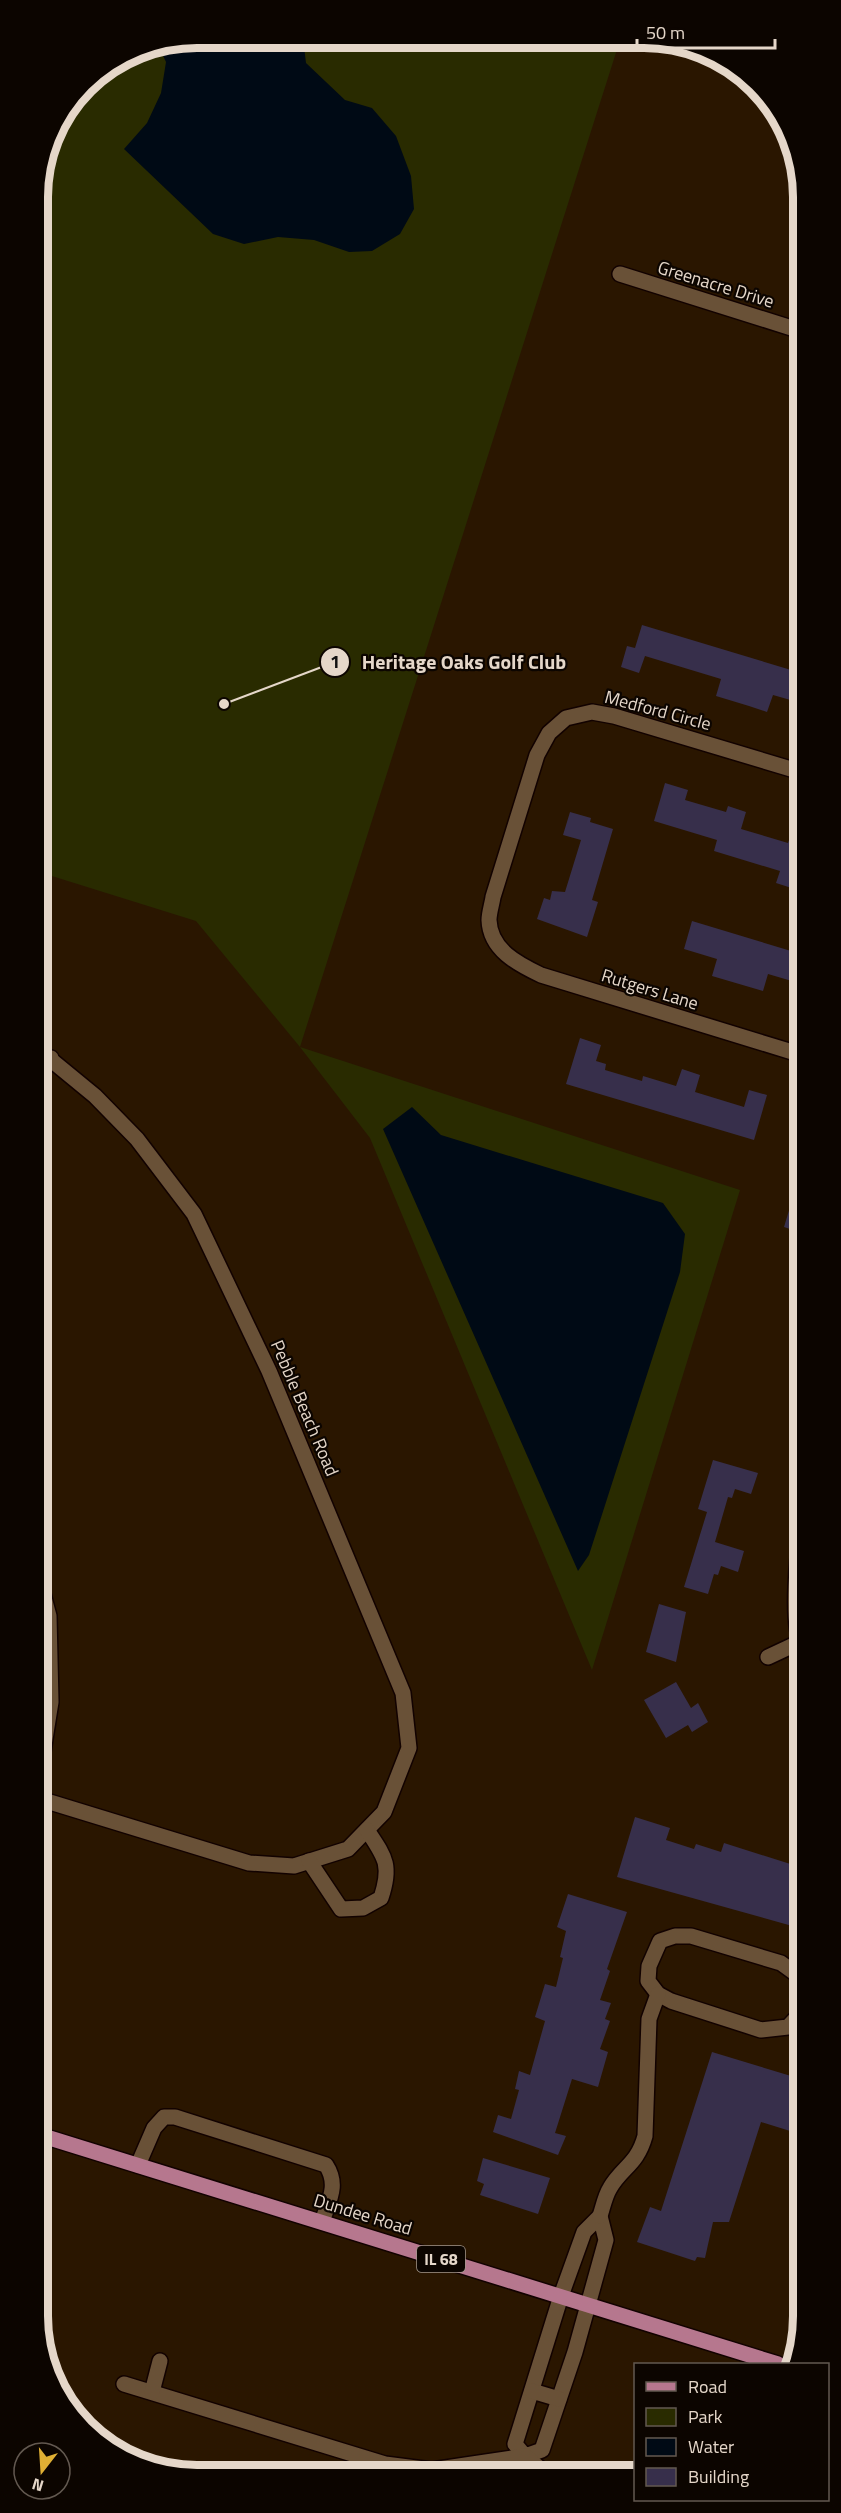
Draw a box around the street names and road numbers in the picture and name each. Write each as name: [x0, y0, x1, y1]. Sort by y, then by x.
street label: Greenacre Drive: [655, 254, 777, 314]
street label: Medford Circle: [602, 683, 714, 737]
street label: Rutgers Lane: [598, 961, 702, 1017]
street label: Pebble Beach Road: [264, 1336, 346, 1480]
street label: Dundee Road: [311, 2186, 415, 2242]
road number: IL 68: [417, 2246, 465, 2272]

